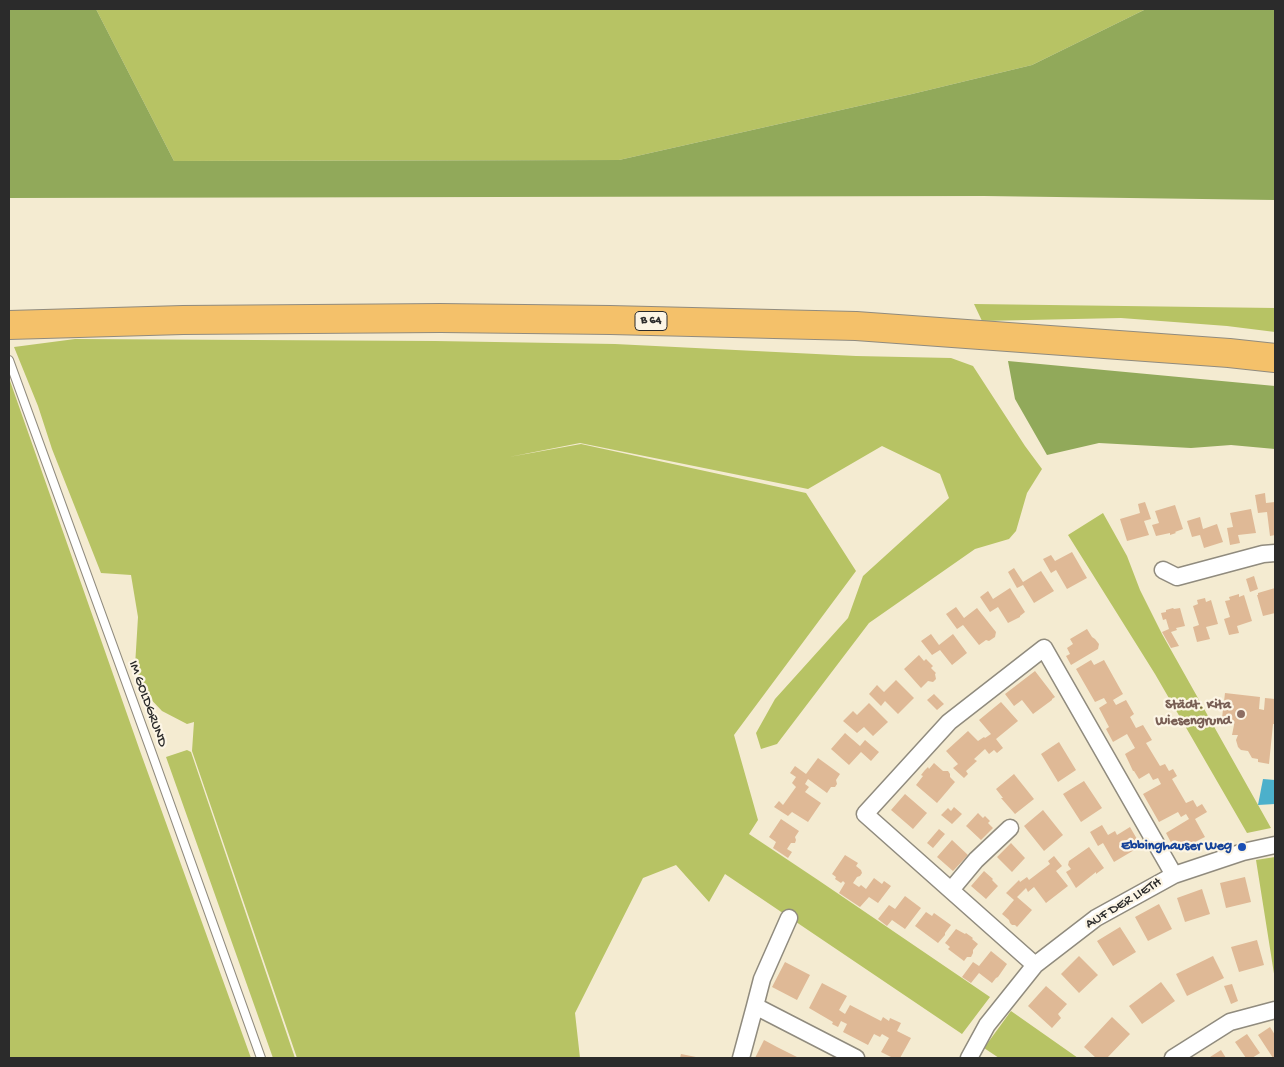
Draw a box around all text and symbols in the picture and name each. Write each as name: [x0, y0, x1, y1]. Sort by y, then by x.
road number: B 64: [635, 312, 667, 331]
street label: IM GOLDGRUND: [124, 659, 170, 749]
place label: Städt. Kita Wiesengrund: [1155, 698, 1231, 730]
marker: Städt. Kita Wiesengrund: [1235, 708, 1247, 720]
place label: Ebbinghauser Weg: [1121, 839, 1232, 855]
marker: Ebbinghauser Weg: [1236, 841, 1248, 853]
street label: AUF DER LIETH: [1083, 875, 1165, 933]

